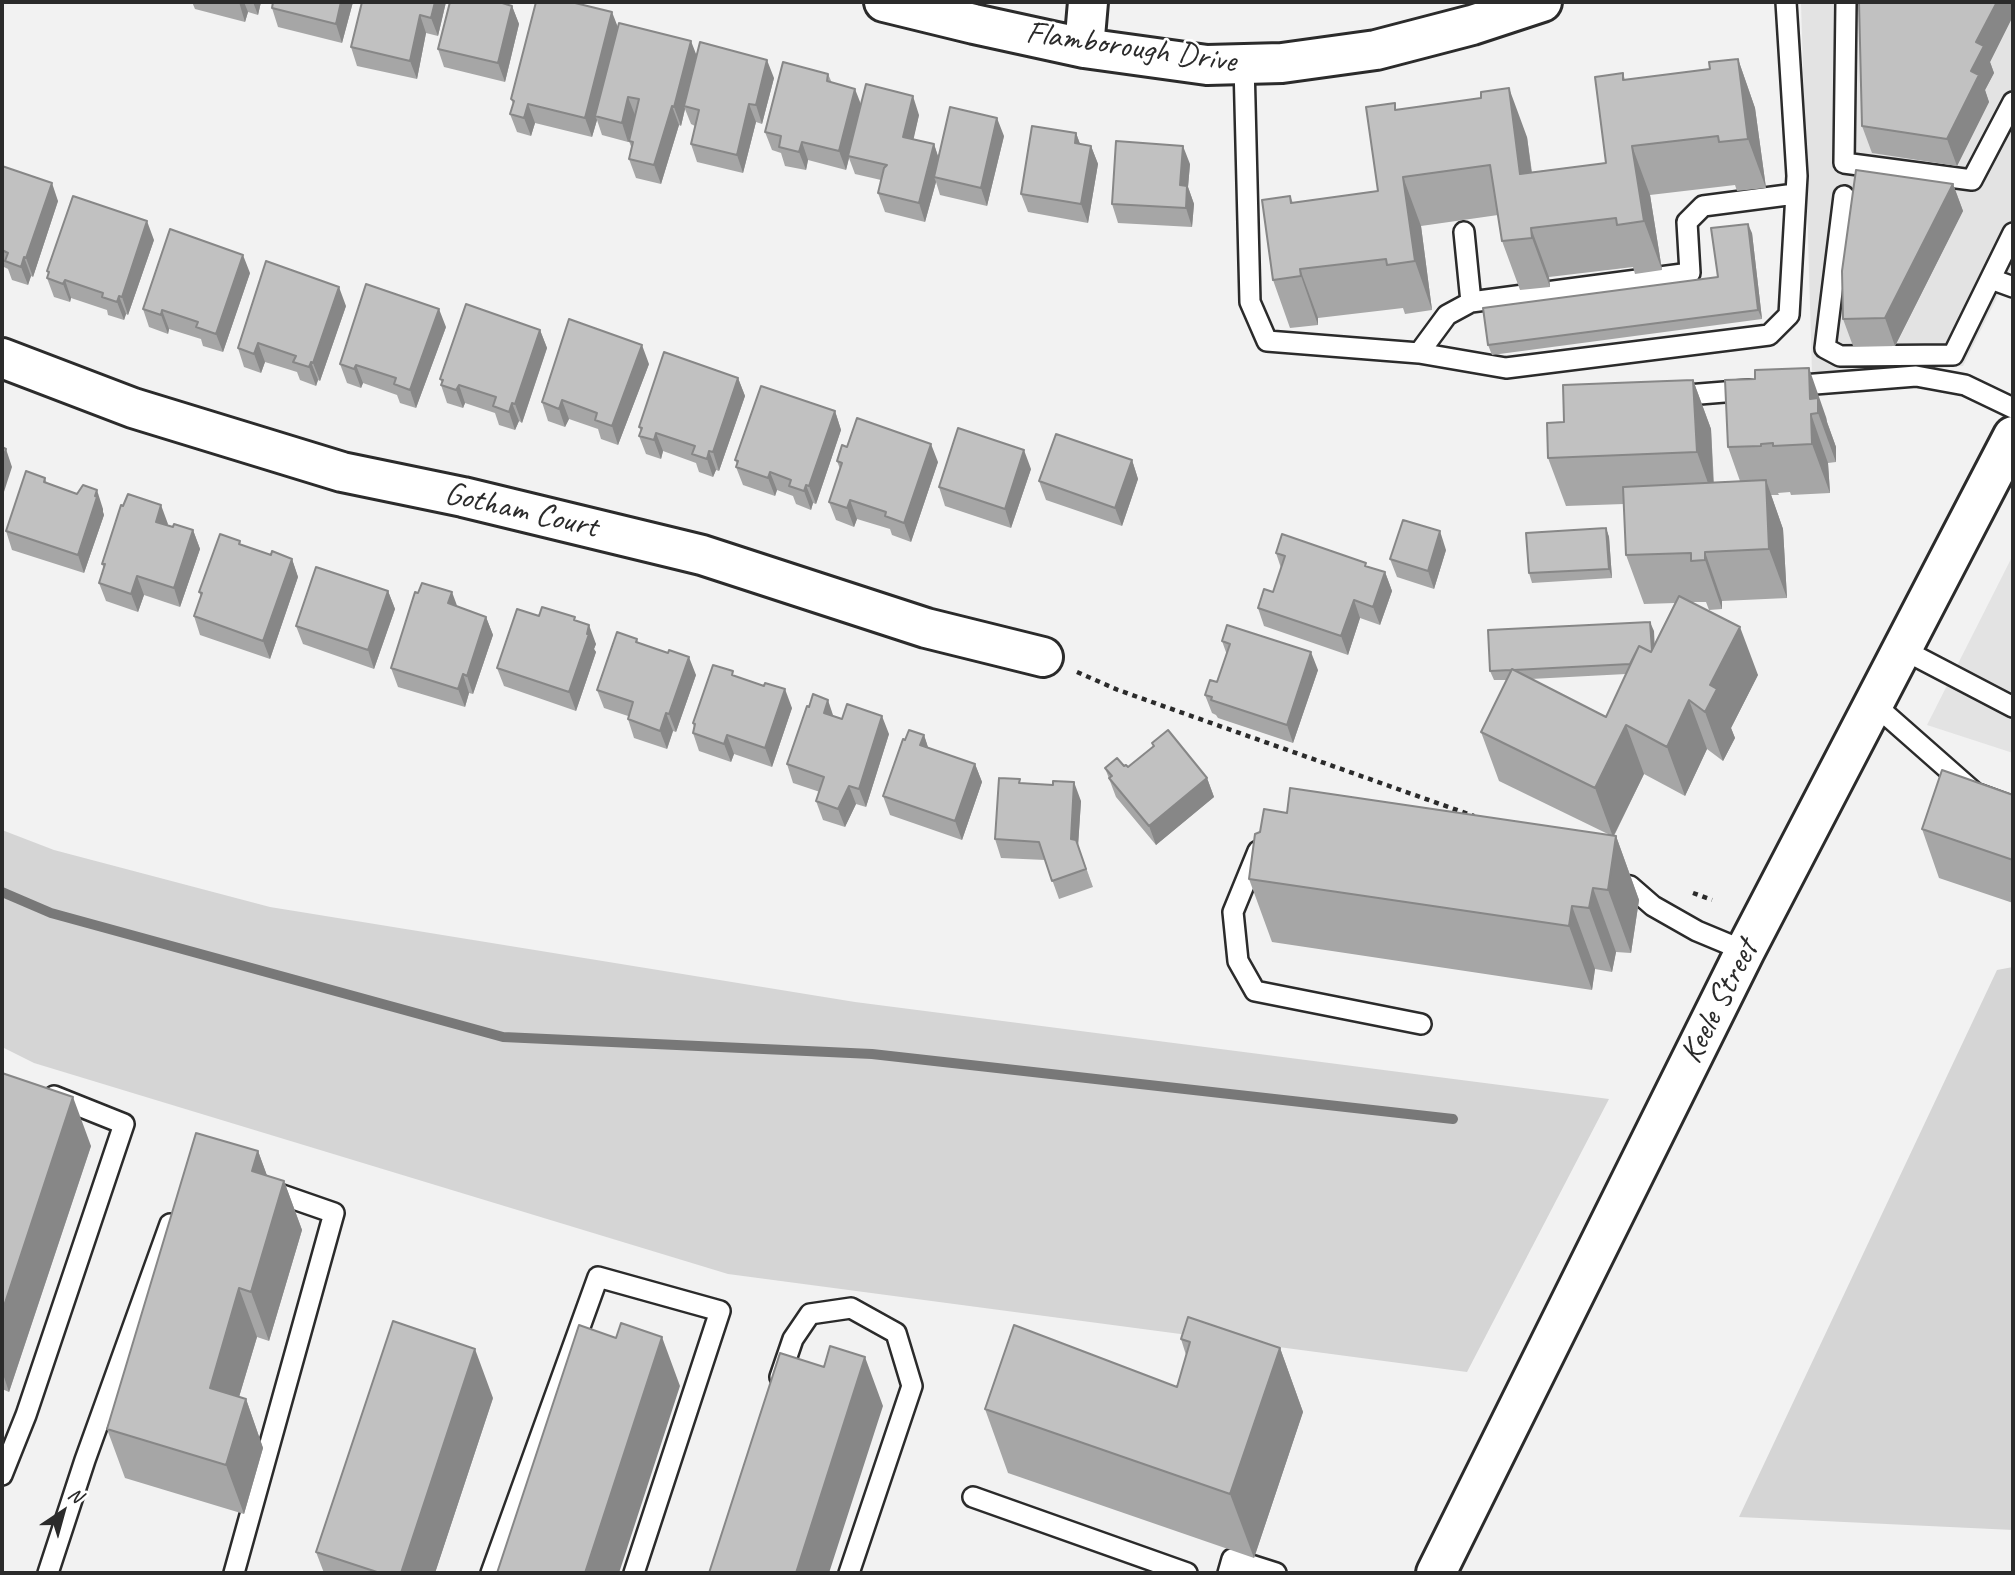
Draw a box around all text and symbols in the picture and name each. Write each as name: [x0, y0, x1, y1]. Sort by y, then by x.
street label: Flamborough Drive: [1024, 14, 1238, 82]
street label: Gotham Court: [441, 474, 601, 548]
street label: Keele Street: [1672, 934, 1768, 1070]
north arrow: [28, 1477, 98, 1547]
text: N: [64, 1482, 87, 1508]

